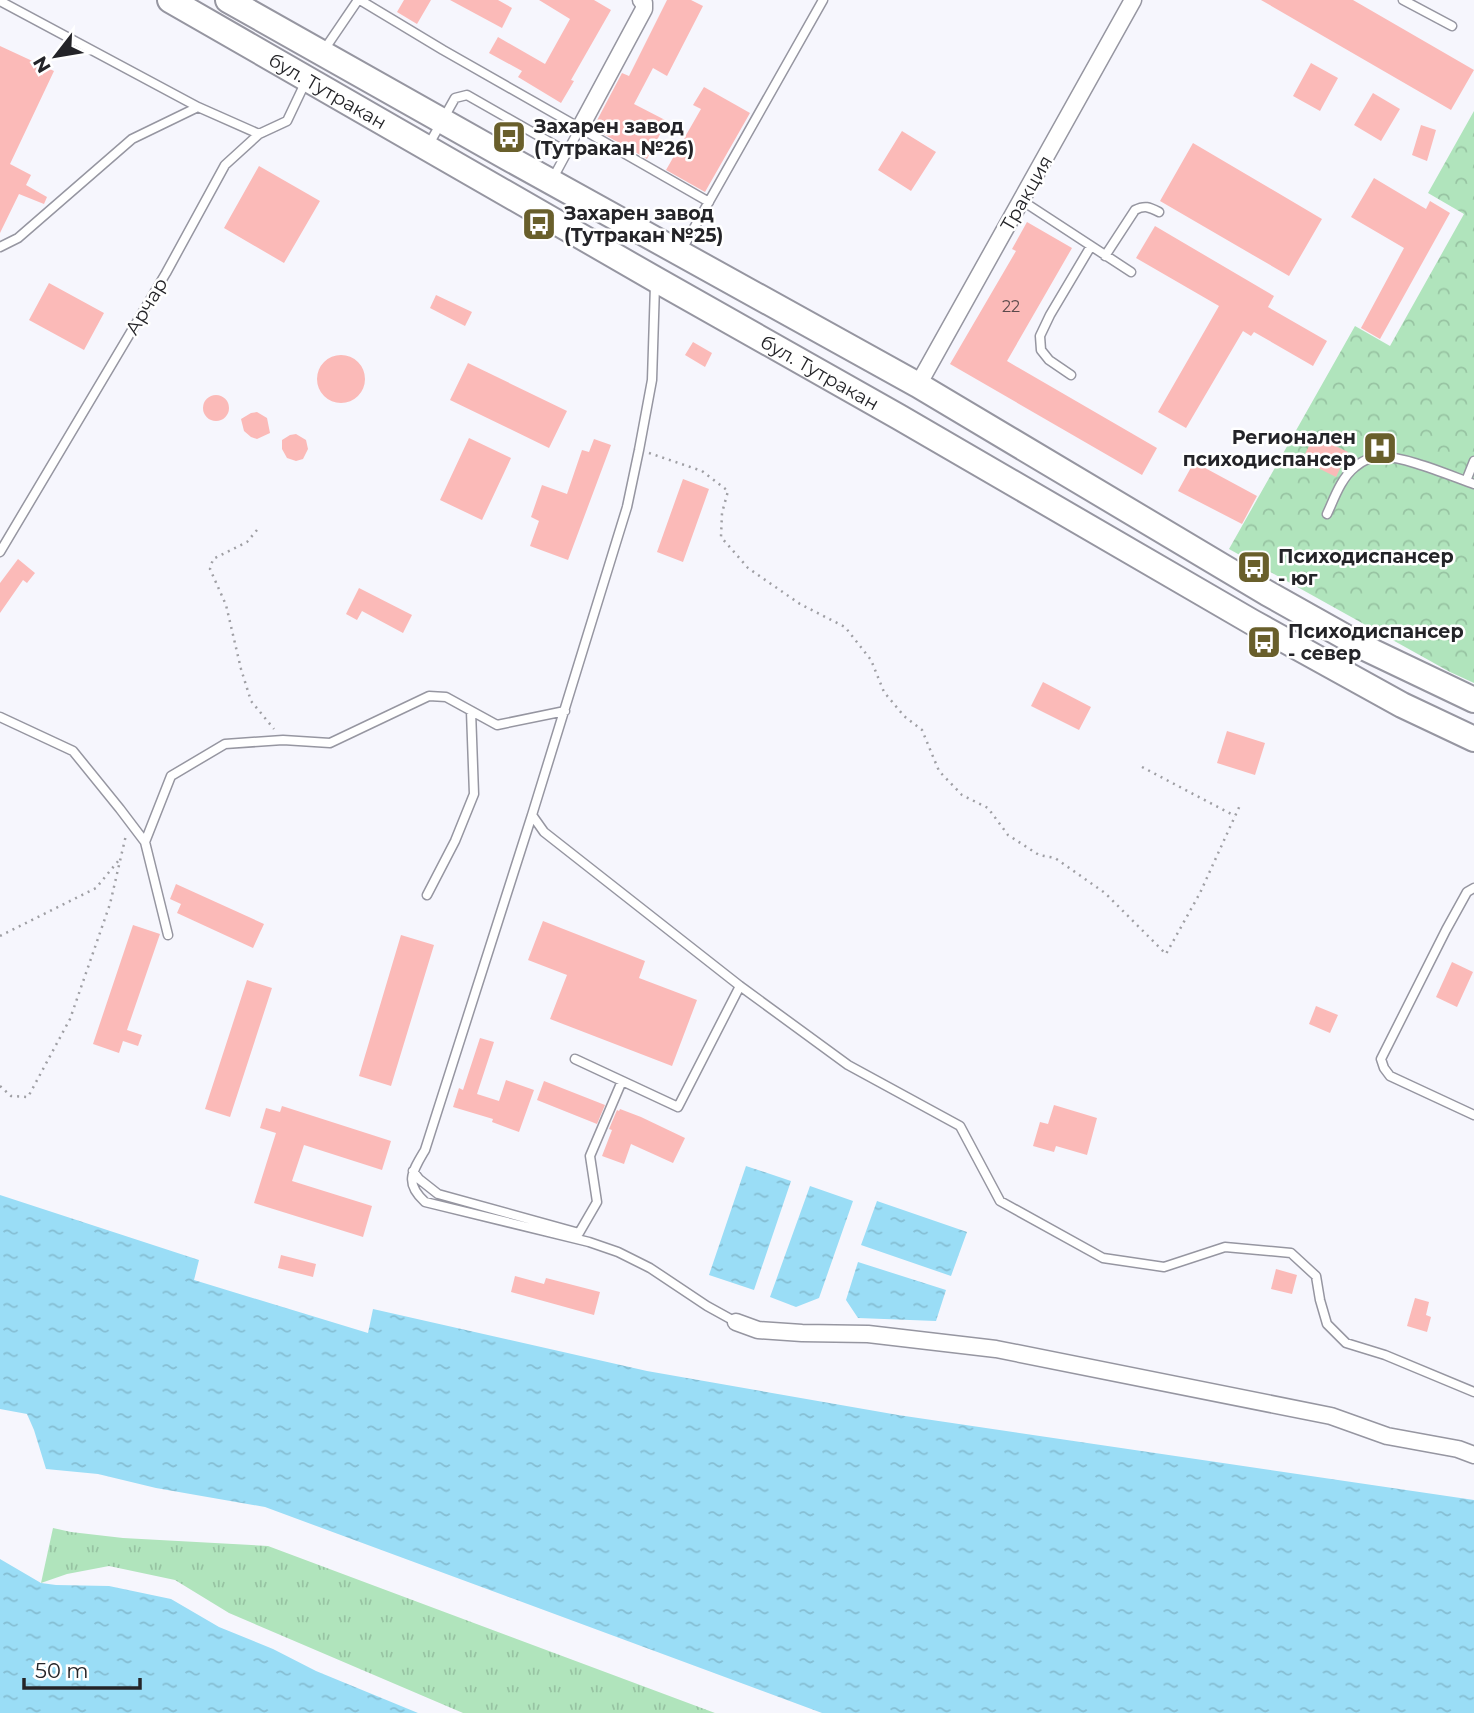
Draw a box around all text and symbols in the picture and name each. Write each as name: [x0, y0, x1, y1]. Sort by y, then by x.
north arrow: [21, 21, 91, 91]
street label: бул. Тутракан: [264, 48, 391, 134]
text: N: [28, 52, 56, 77]
place label: Захарен завод (Тутракан №26): [533, 115, 694, 160]
bus stop icon: Захарен завод (Тутракан №26): [490, 118, 528, 156]
street label: Тракция: [996, 151, 1057, 235]
place label: Захарен завод (Тутракан №25): [563, 202, 723, 247]
bus stop icon: Захарен завод (Тутракан №25): [520, 205, 558, 243]
street label: Арчар: [120, 273, 172, 339]
house number: 22: [1002, 297, 1020, 316]
street label: бул. Тутракан: [756, 330, 883, 415]
place label: Регионален психодиспансер: [1183, 426, 1356, 471]
hospital icon: Регионален психодиспансер: [1361, 429, 1399, 467]
place label: Психодиспансер - юг: [1278, 545, 1454, 590]
bus stop icon: Психодиспансер - юг: [1235, 548, 1273, 586]
place label: Психодиспансер - север: [1288, 620, 1464, 665]
bus stop icon: Психодиспансер - север: [1245, 623, 1283, 661]
scale bar: [24, 1646, 140, 1690]
text: 50 m: [35, 1658, 89, 1683]

